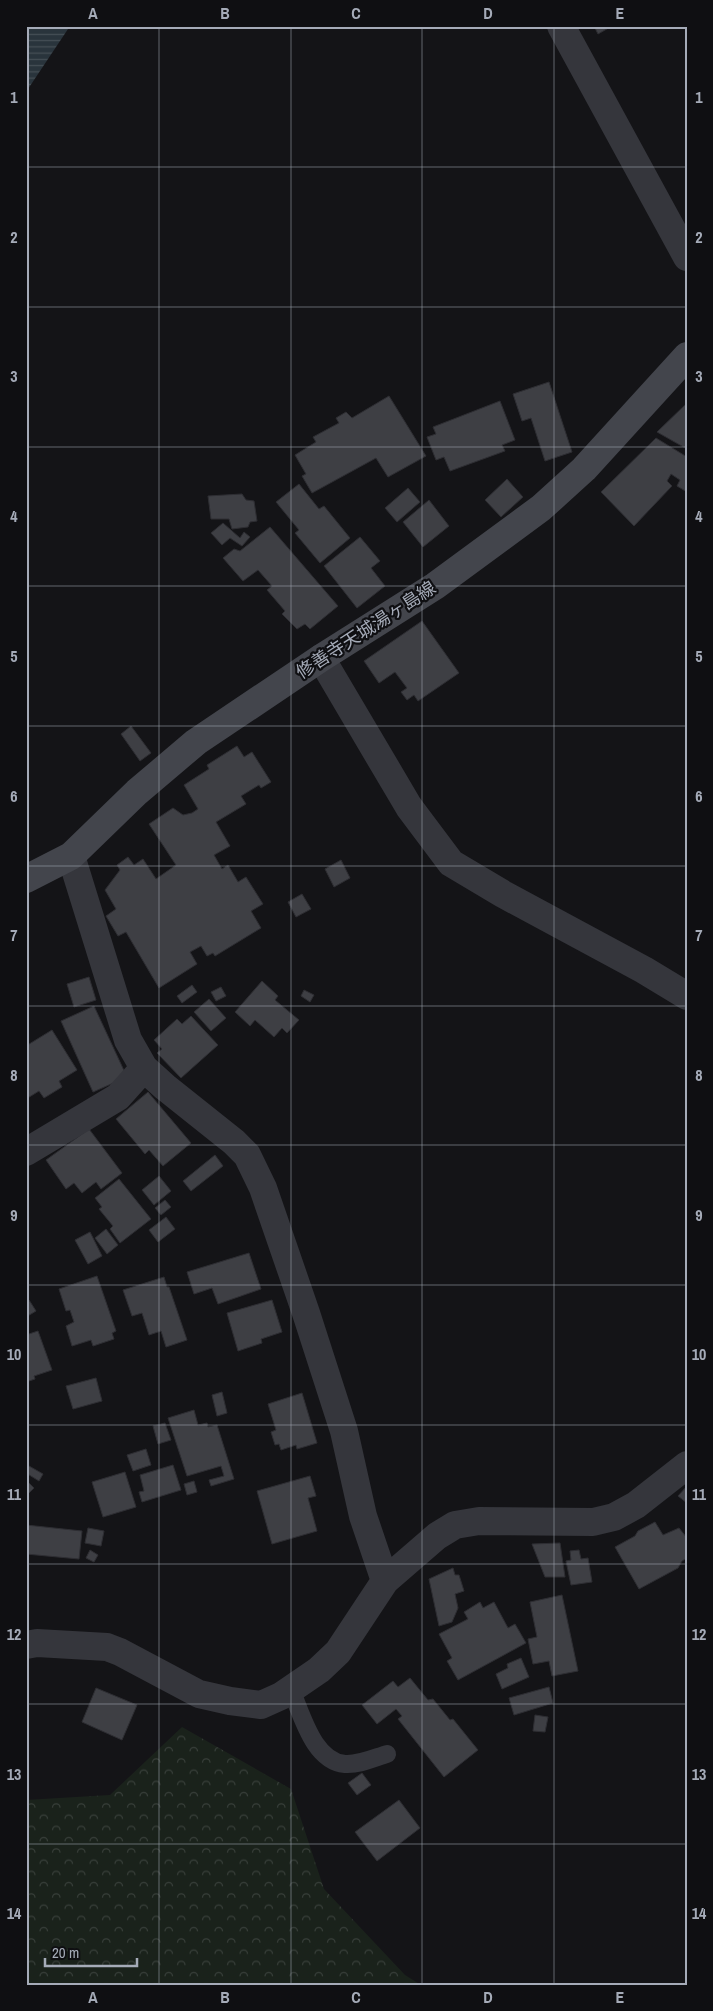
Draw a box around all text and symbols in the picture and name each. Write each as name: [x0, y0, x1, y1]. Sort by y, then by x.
text: A: [88, 2, 98, 24]
text: B: [220, 2, 230, 24]
text: C: [351, 2, 361, 24]
text: D: [483, 2, 493, 24]
text: E: [616, 2, 625, 24]
text: 1: [10, 86, 18, 108]
text: 1: [695, 86, 703, 108]
text: 2: [10, 226, 18, 248]
text: 2: [695, 226, 703, 248]
text: 3: [10, 365, 18, 387]
text: 3: [695, 365, 703, 387]
text: 4: [10, 505, 18, 527]
text: 4: [695, 505, 703, 527]
street label: 修善寺天城湯ヶ島線: [291, 575, 440, 684]
text: 5: [10, 645, 18, 667]
text: 5: [695, 645, 703, 667]
text: 6: [10, 785, 18, 807]
text: 6: [695, 785, 703, 807]
text: 7: [10, 924, 18, 946]
text: 7: [695, 924, 703, 946]
text: 8: [10, 1064, 18, 1086]
text: 8: [695, 1064, 703, 1086]
text: 9: [10, 1204, 18, 1226]
text: 9: [695, 1204, 703, 1226]
text: 10: [7, 1343, 21, 1365]
text: 10: [692, 1343, 706, 1365]
text: 11: [7, 1483, 22, 1505]
text: 11: [692, 1483, 707, 1505]
text: 12: [7, 1623, 21, 1645]
text: 12: [692, 1623, 706, 1645]
text: 13: [7, 1763, 21, 1785]
text: 13: [692, 1763, 706, 1785]
text: 14: [7, 1902, 22, 1924]
text: 14: [692, 1902, 707, 1924]
scale bar: [45, 1936, 138, 1968]
text: 20 m: [52, 1942, 79, 1963]
text: A: [88, 1986, 98, 2008]
text: B: [220, 1986, 230, 2008]
text: C: [351, 1986, 361, 2008]
text: D: [483, 1986, 493, 2008]
text: E: [616, 1986, 625, 2008]

